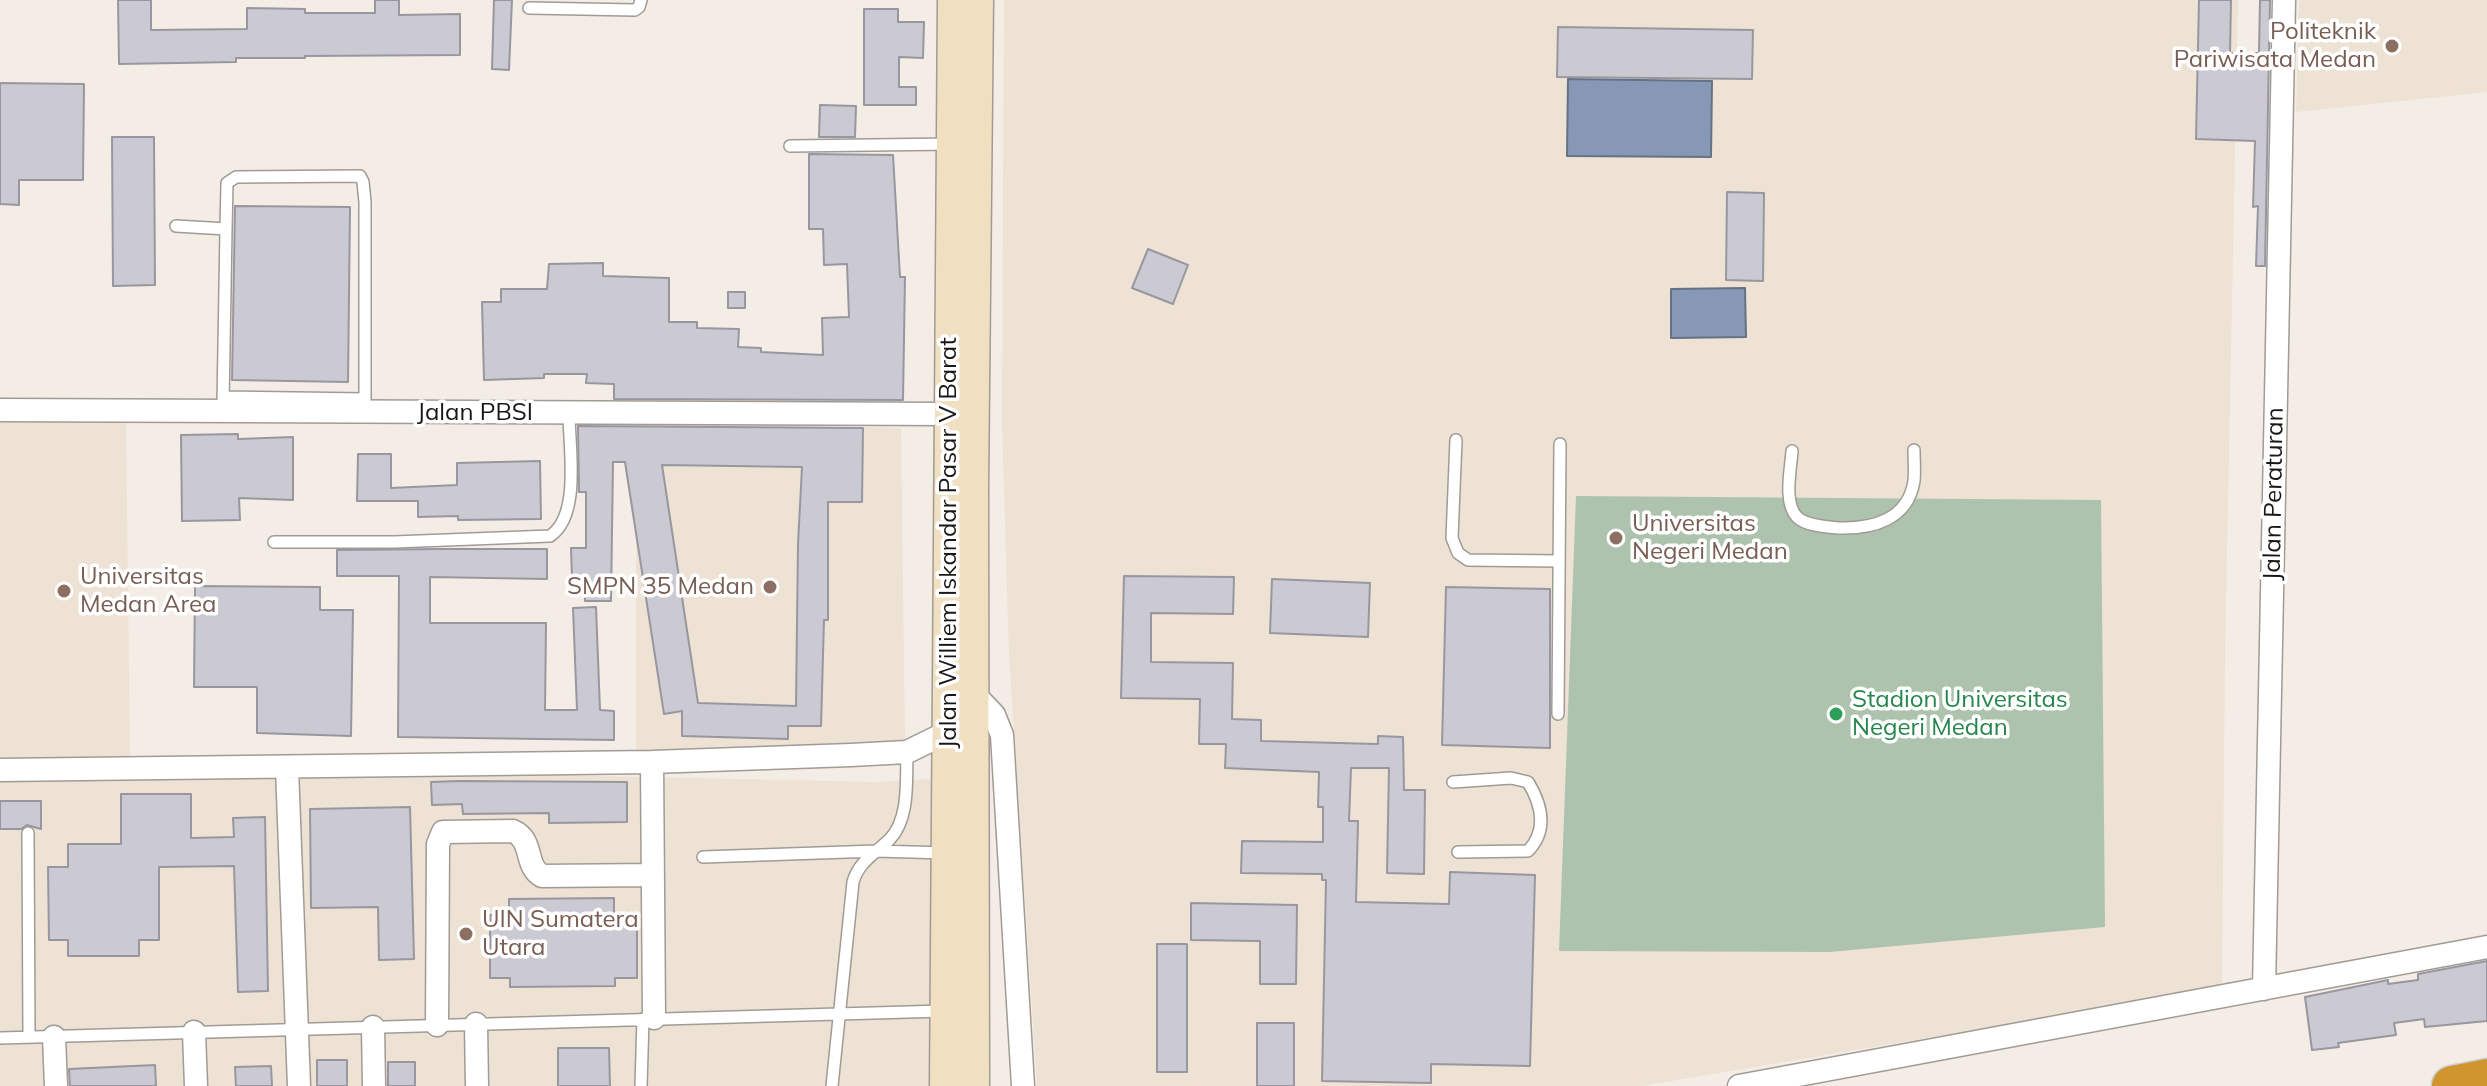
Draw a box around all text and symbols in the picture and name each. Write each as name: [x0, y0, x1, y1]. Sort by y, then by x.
place label: Politeknik Pariwisata Medan: [2174, 18, 2376, 74]
marker: Politeknik Pariwisata Medan: [2383, 37, 2401, 55]
street label: Jalan Williem Iskandar Pasar V Barat: [935, 337, 963, 749]
street label: Jalan PBSI: [417, 399, 533, 427]
street label: Jalan Peraturan: [2258, 407, 2290, 581]
place label: Universitas Negeri Medan: [1632, 510, 1788, 566]
marker: Universitas Negeri Medan: [1607, 529, 1625, 547]
place label: Universitas Medan Area: [80, 563, 216, 619]
place label: SMPN 35 Medan: [567, 573, 754, 601]
marker: SMPN 35 Medan: [761, 578, 779, 596]
marker: Universitas Medan Area: [55, 582, 73, 600]
place label: Stadion Universitas Negeri Medan: [1852, 686, 2068, 742]
marker: Stadion Universitas Negeri Medan: [1827, 705, 1845, 723]
place label: UIN Sumatera Utara: [482, 906, 639, 962]
marker: UIN Sumatera Utara: [457, 925, 475, 943]

